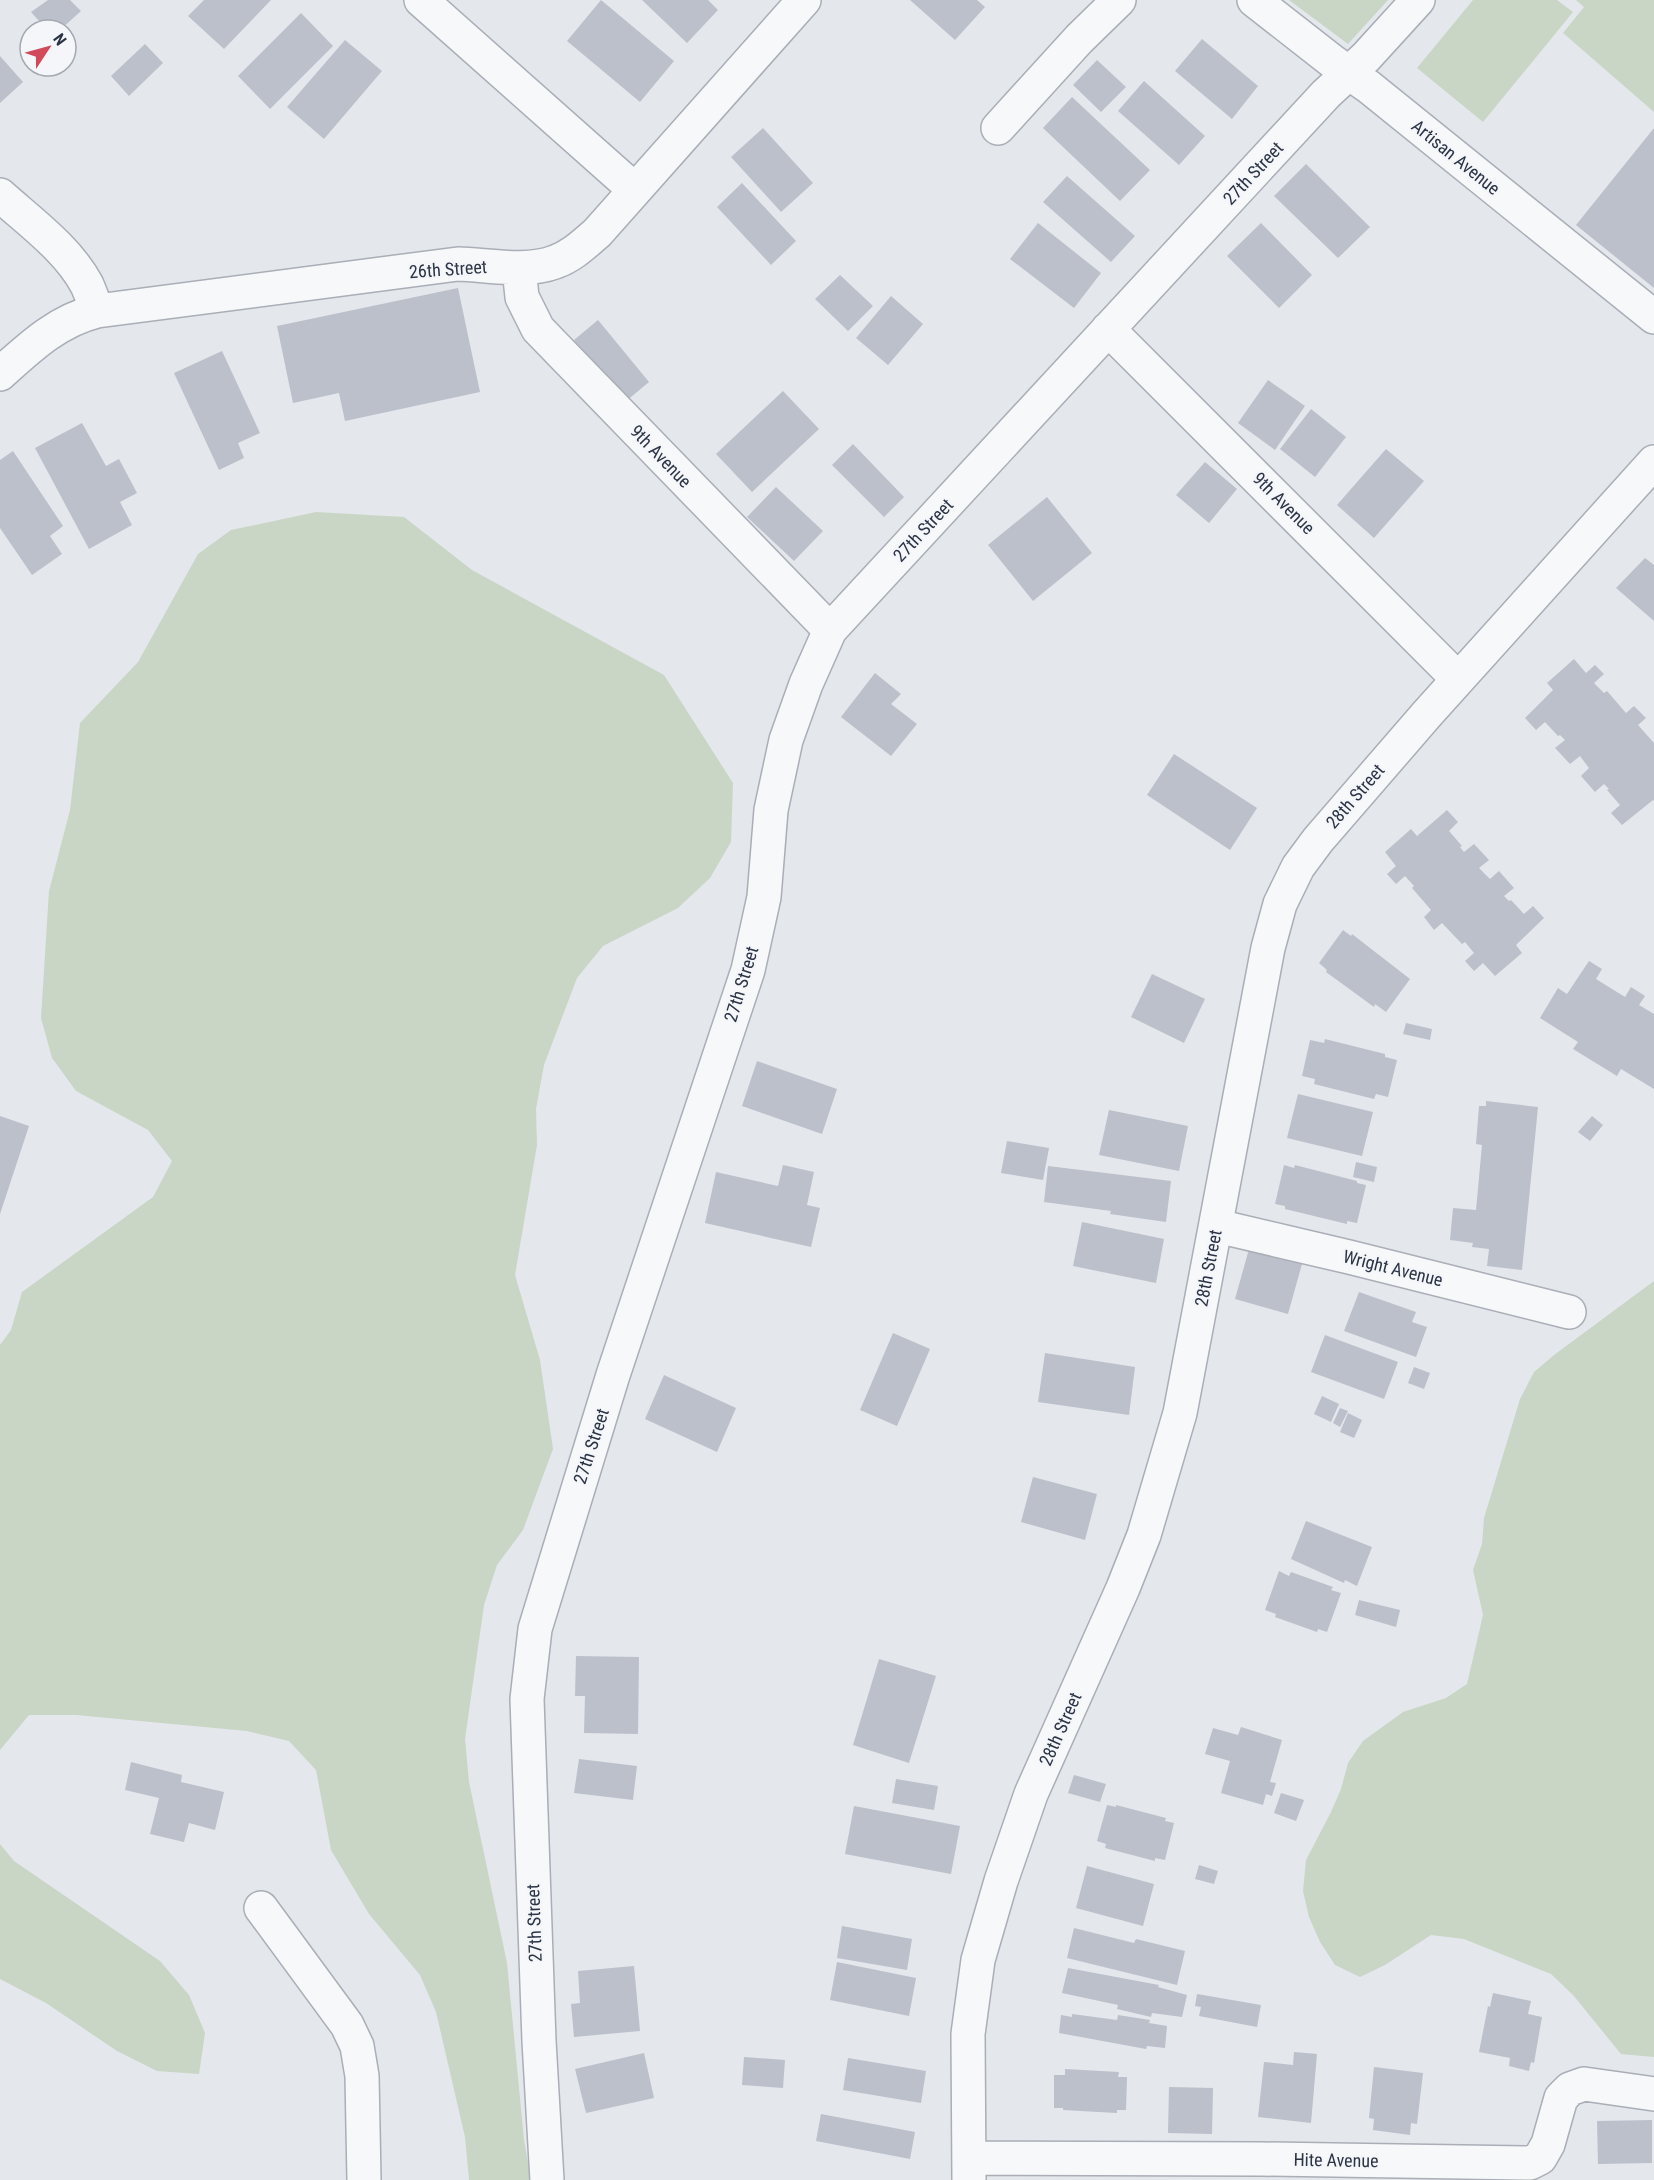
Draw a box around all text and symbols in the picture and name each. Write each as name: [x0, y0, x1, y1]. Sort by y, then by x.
north arrow: [18, 18, 78, 78]
text: N: [49, 30, 70, 49]
street label: Artisan Avenue: [1408, 115, 1504, 199]
street label: 27th Street: [1219, 137, 1287, 209]
street label: 26th Street: [408, 256, 488, 282]
street label: 9th Avenue: [626, 420, 696, 492]
street label: 9th Avenue: [1249, 468, 1319, 538]
street label: 27th Street: [889, 494, 957, 566]
street label: 28th Street: [1321, 760, 1389, 832]
street label: 27th Street: [720, 944, 762, 1024]
street label: 28th Street: [1190, 1228, 1226, 1308]
street label: Wright Avenue: [1341, 1245, 1445, 1291]
street label: 27th Street: [569, 1406, 613, 1486]
street label: 28th Street: [1035, 1689, 1085, 1769]
street label: 27th Street: [522, 1884, 546, 1962]
street label: Hite Avenue: [1293, 2149, 1379, 2171]

